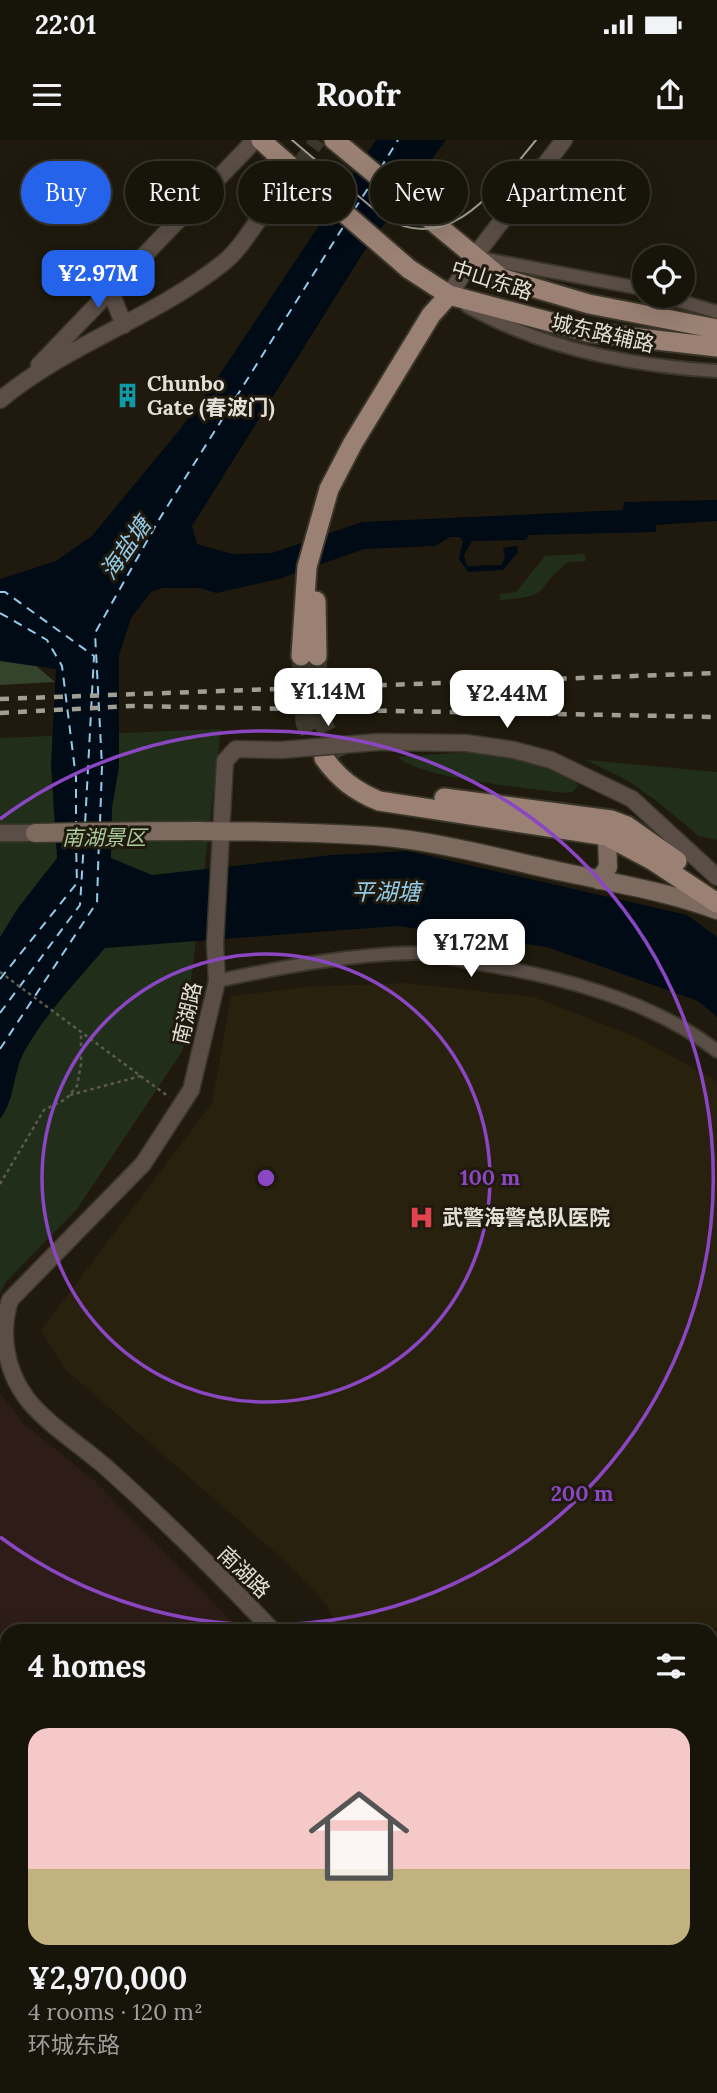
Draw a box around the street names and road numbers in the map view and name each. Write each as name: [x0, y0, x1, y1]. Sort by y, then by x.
street label: 中山东路: [448, 254, 536, 306]
street label: 城东路辅路: [549, 308, 657, 358]
street label: 南湖路: [167, 979, 207, 1047]
street label: 南湖路: [212, 1540, 276, 1604]

